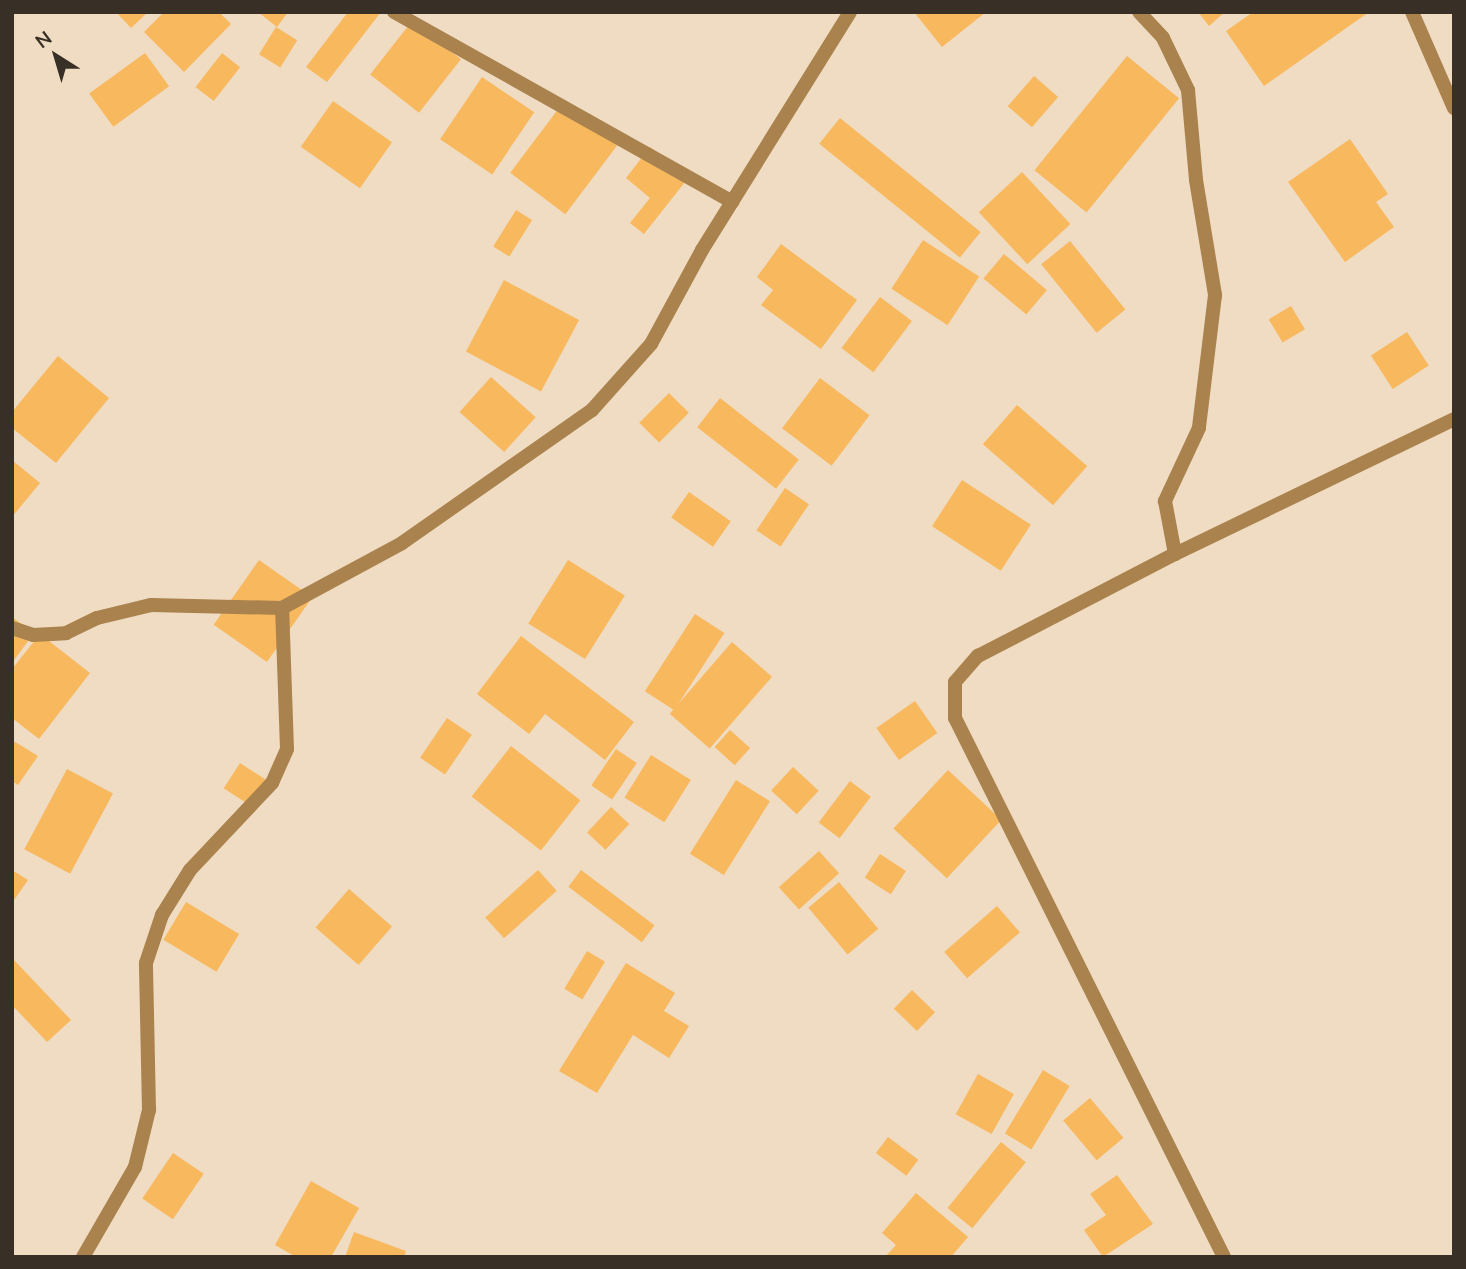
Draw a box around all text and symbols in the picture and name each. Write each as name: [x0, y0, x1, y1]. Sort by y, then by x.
north arrow: [21, 21, 91, 91]
text: N: [30, 25, 56, 53]

